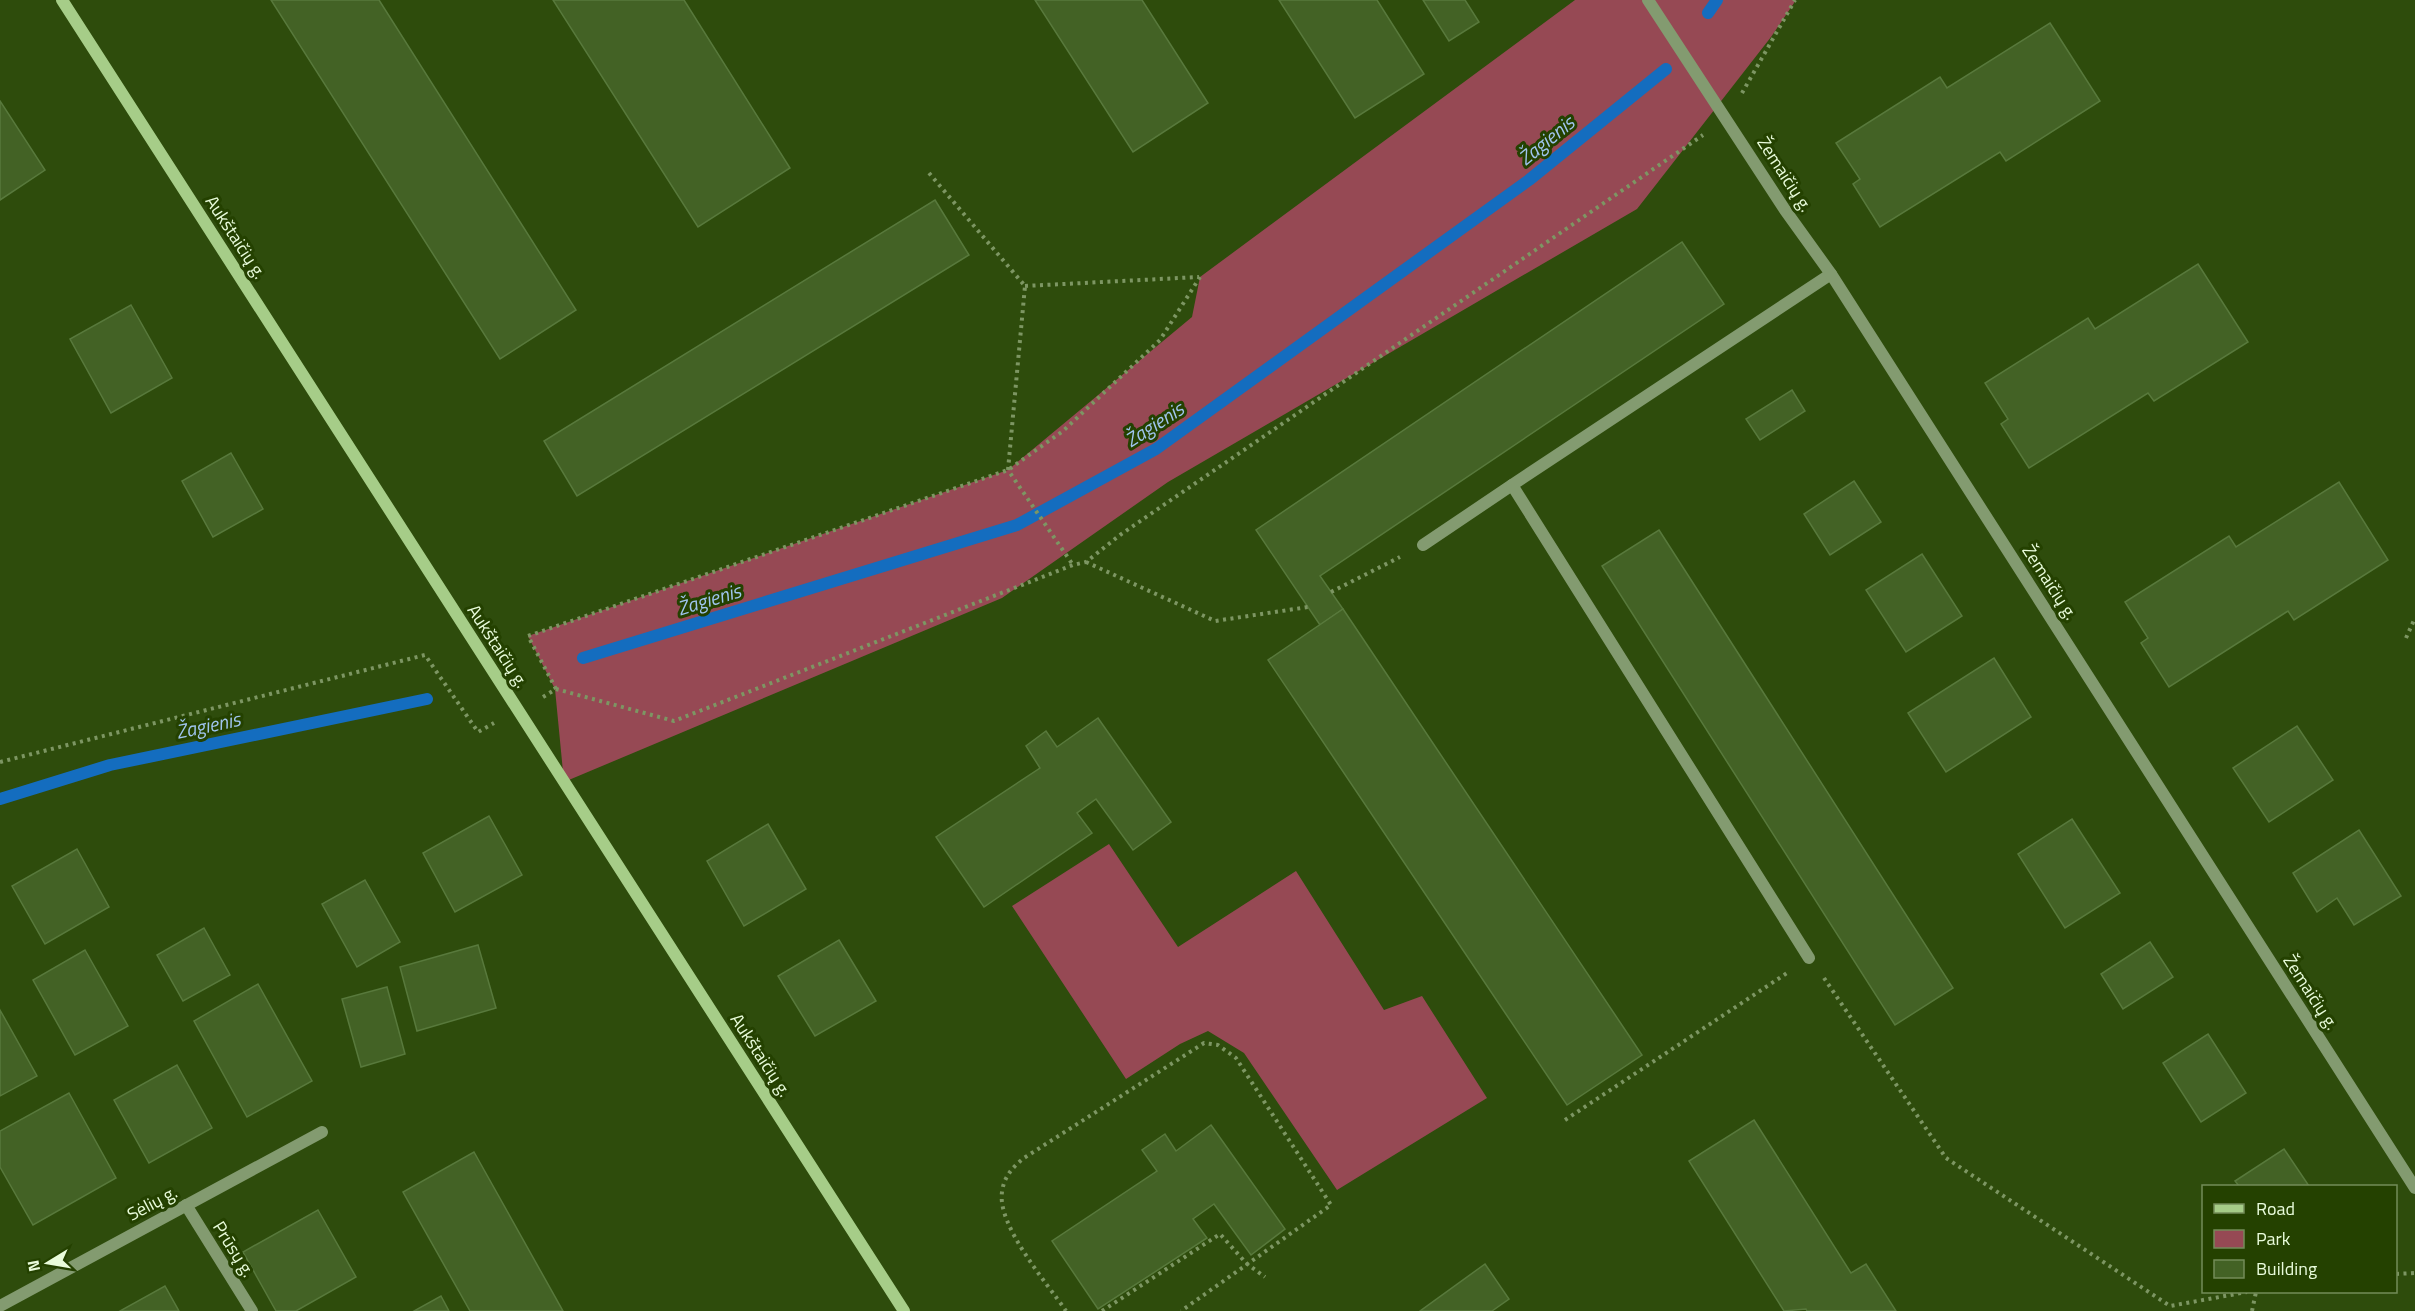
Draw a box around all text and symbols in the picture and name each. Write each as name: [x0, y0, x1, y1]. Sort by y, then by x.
water label: Žagienis: [1511, 107, 1582, 173]
street label: Žemaičių g.: [1751, 131, 1819, 217]
street label: Aukštaičių g.: [199, 190, 273, 284]
water label: Žagienis: [1118, 393, 1191, 455]
street label: Žemaičių g.: [2016, 539, 2084, 625]
water label: Žagienis: [673, 574, 746, 623]
street label: Aukštaičių g.: [461, 599, 535, 693]
water label: Žagienis: [173, 703, 244, 747]
street label: Žemaičių g.: [2277, 949, 2345, 1035]
street label: Aukštaičių g.: [724, 1008, 798, 1102]
street label: Sėlių g.: [122, 1178, 182, 1228]
legend: [2202, 1185, 2397, 1293]
text: Road: [2256, 1195, 2295, 1222]
street label: Prūsų g.: [206, 1216, 262, 1282]
text: Park: [2256, 1225, 2291, 1252]
north arrow: [18, 1233, 78, 1293]
text: Building: [2256, 1255, 2317, 1282]
text: N: [20, 1258, 46, 1274]

